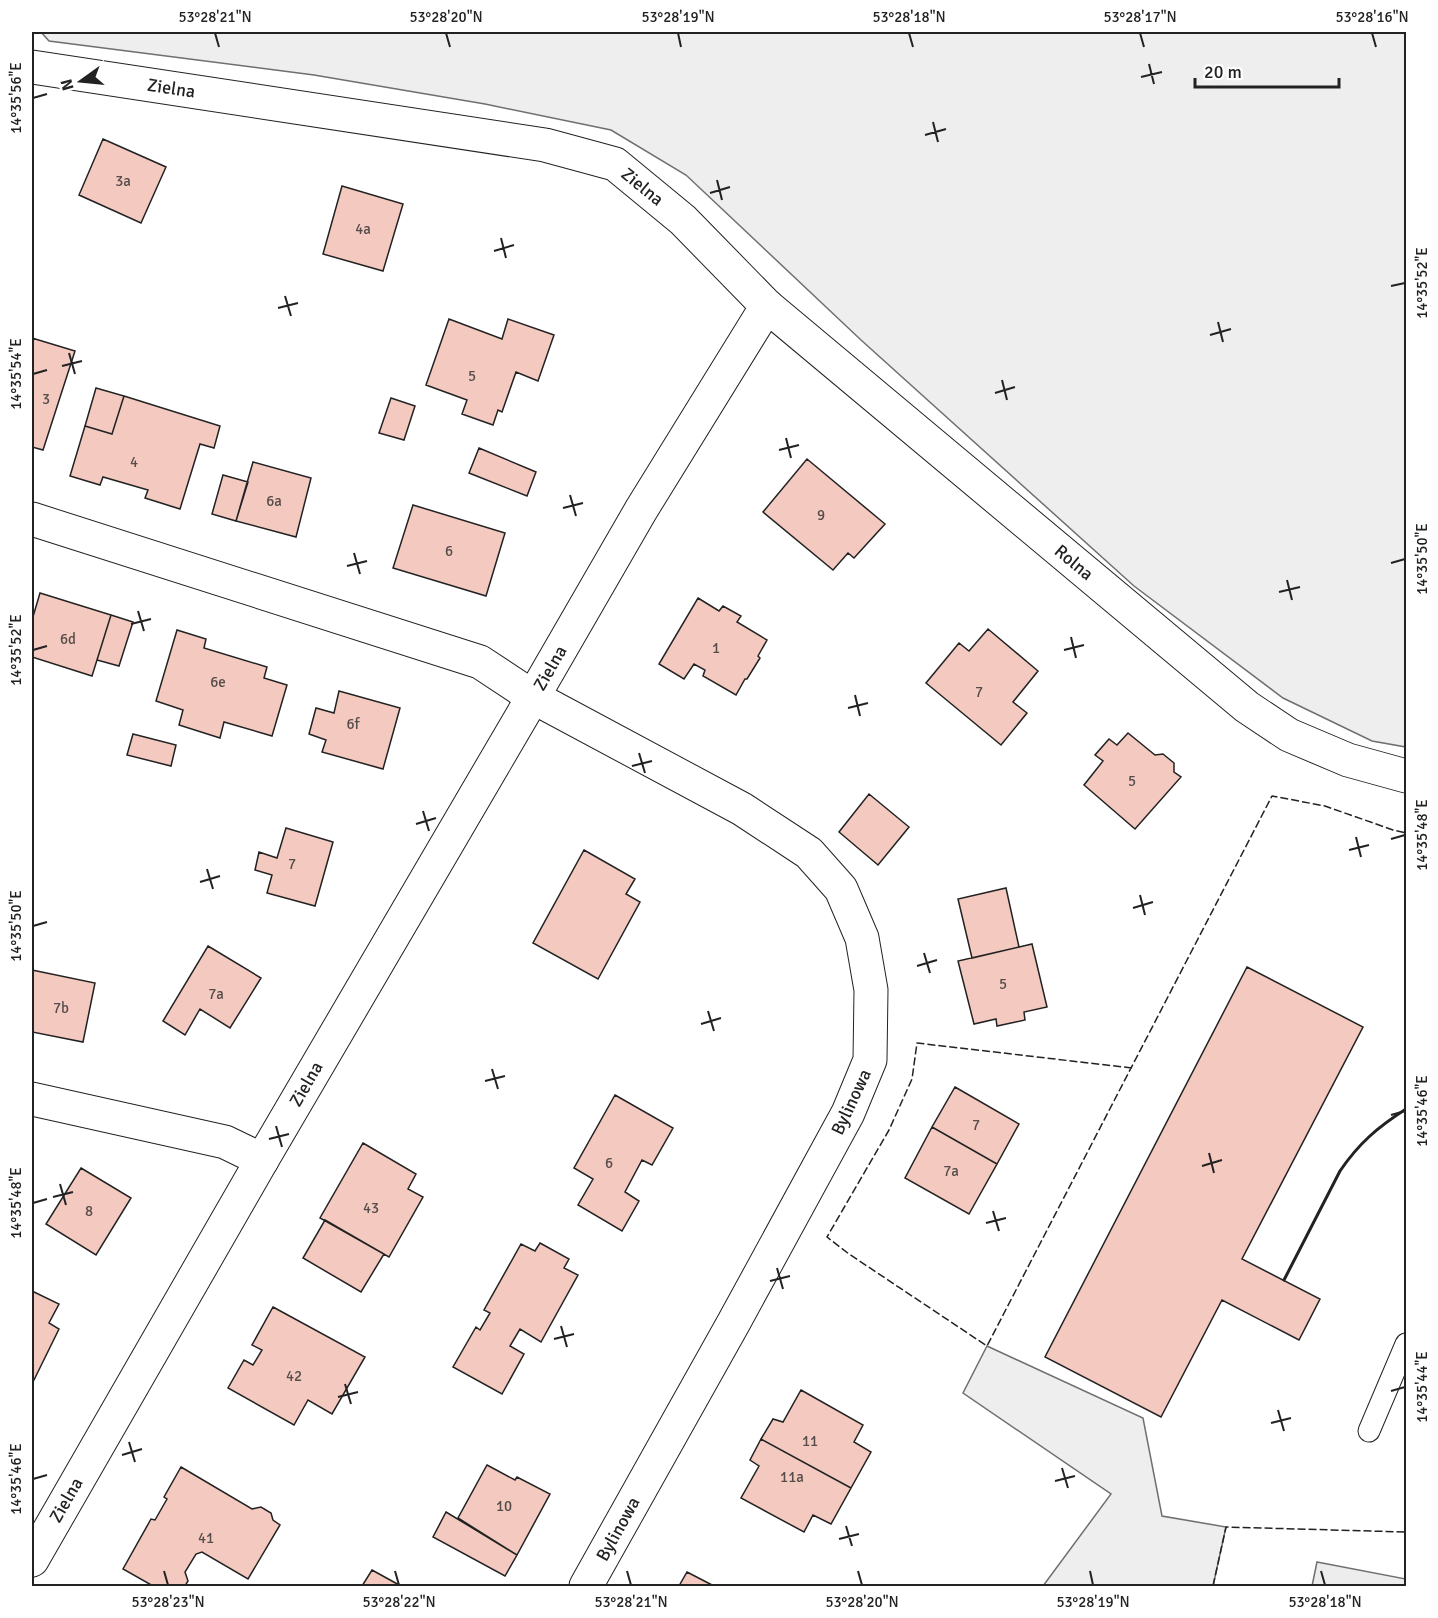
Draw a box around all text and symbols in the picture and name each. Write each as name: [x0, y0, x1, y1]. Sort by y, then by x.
text: 53°28'21"N: [178, 8, 252, 26]
text: 53°28'20"N: [409, 8, 483, 26]
text: 53°28'19"N: [641, 8, 715, 26]
text: 53°28'18"N: [872, 8, 946, 26]
text: 53°28'17"N: [1103, 8, 1177, 26]
text: 53°28'16"N: [1335, 8, 1409, 26]
north arrow: [51, 51, 111, 111]
scale bar: [1195, 51, 1339, 89]
text: 20 m: [1204, 61, 1242, 83]
text: 14°35'56"E: [7, 62, 25, 134]
street label: Zielna: [146, 74, 197, 103]
text: N: [56, 77, 79, 93]
street label: Zielna: [617, 163, 668, 210]
house number: 3a: [115, 172, 131, 190]
house number: 4a: [355, 220, 371, 238]
text: 14°35'52"E: [1413, 247, 1431, 319]
text: 14°35'54"E: [7, 338, 25, 410]
house number: 5: [468, 367, 476, 385]
house number: 3: [42, 390, 50, 408]
house number: 4: [130, 453, 138, 471]
house number: 6a: [266, 492, 282, 510]
house number: 9: [817, 506, 825, 524]
text: 14°35'50"E: [1413, 523, 1431, 595]
street label: Rolna: [1050, 540, 1098, 585]
house number: 6: [445, 542, 453, 560]
text: 14°35'52"E: [7, 614, 25, 686]
house number: 6d: [60, 630, 76, 648]
house number: 1: [712, 639, 720, 657]
street label: Zielna: [528, 642, 572, 694]
house number: 6e: [210, 673, 226, 691]
house number: 7: [975, 683, 983, 701]
house number: 6f: [346, 715, 361, 733]
house number: 5: [1128, 772, 1136, 790]
text: 14°35'48"E: [1413, 799, 1431, 871]
house number: 7: [288, 855, 296, 873]
text: 14°35'50"E: [7, 890, 25, 962]
house number: 5: [999, 975, 1007, 993]
house number: 7a: [208, 985, 224, 1003]
house number: 7b: [53, 999, 69, 1017]
street label: Zielna: [284, 1058, 328, 1110]
street label: Bylinowa: [826, 1066, 876, 1138]
text: 14°35'46"E: [1413, 1075, 1431, 1147]
house number: 7: [972, 1116, 980, 1134]
house number: 6: [605, 1154, 613, 1172]
house number: 7a: [943, 1162, 959, 1180]
text: 14°35'48"E: [7, 1167, 25, 1239]
house number: 43: [363, 1199, 379, 1217]
house number: 8: [85, 1202, 93, 1220]
text: 14°35'44"E: [1413, 1351, 1431, 1423]
house number: 42: [286, 1367, 302, 1385]
house number: 11: [802, 1432, 818, 1450]
text: 14°35'46"E: [7, 1443, 25, 1515]
house number: 11a: [780, 1468, 804, 1486]
street label: Zielna: [44, 1474, 88, 1526]
street label: Bylinowa: [591, 1493, 645, 1565]
house number: 10: [496, 1497, 512, 1515]
house number: 41: [198, 1529, 214, 1547]
text: 53°28'23"N: [131, 1593, 205, 1611]
text: 53°28'22"N: [362, 1593, 436, 1611]
text: 53°28'21"N: [594, 1593, 668, 1611]
text: 53°28'20"N: [825, 1593, 899, 1611]
text: 53°28'19"N: [1056, 1593, 1130, 1611]
text: 53°28'18"N: [1288, 1593, 1362, 1611]

